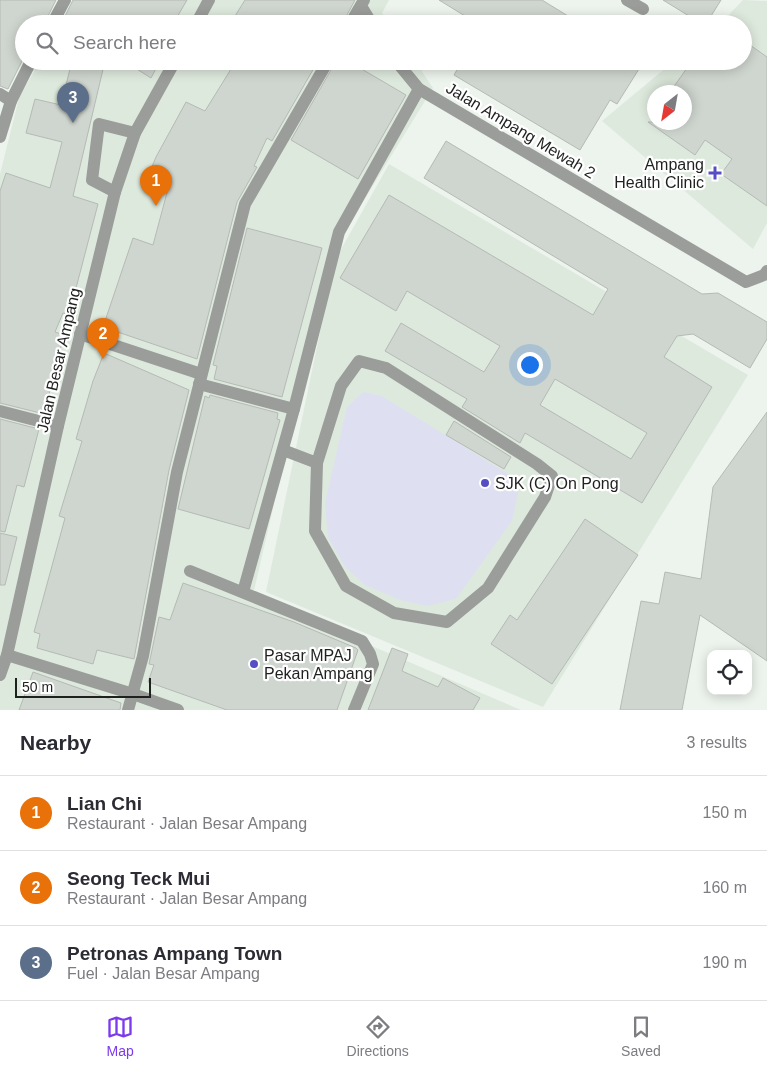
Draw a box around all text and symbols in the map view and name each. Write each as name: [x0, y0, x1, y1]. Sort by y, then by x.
search box: [15, 15, 752, 70]
icon: search: [33, 29, 61, 57]
text: Search here: [73, 32, 177, 53]
street label: Jalan Ampang Mewah 2: [443, 79, 598, 182]
pin: 3: [57, 82, 89, 123]
north arrow: [647, 85, 692, 130]
place label: Ampang Health Clinic: [614, 156, 704, 191]
pin: 1: [140, 165, 172, 206]
marker: Ampang Health Clinic: [708, 166, 722, 180]
street label: Jalan Besar Ampang: [34, 286, 83, 434]
pin: 2: [87, 318, 119, 359]
your location: [517, 352, 543, 378]
place label: SJK (C) On Pong: [495, 475, 619, 492]
marker: SJK (C) On Pong: [479, 477, 491, 489]
place label: Pasar MPAJ Pekan Ampang: [264, 647, 373, 682]
map controls: [707, 650, 752, 695]
button: locate: [707, 650, 752, 695]
marker: Pasar MPAJ Pekan Ampang: [248, 658, 260, 670]
scale bar: [15, 675, 151, 698]
text: 50 m: [22, 679, 53, 695]
text: Nearby: [20, 731, 91, 754]
text: 3 results: [687, 734, 747, 751]
text: Lian Chi: [67, 793, 142, 814]
text: 1: [32, 804, 40, 821]
text: 150 m: [703, 804, 747, 821]
text: Restaurant · Jalan Besar Ampang: [67, 815, 307, 832]
text: Seong Teck Mui: [67, 868, 210, 889]
text: 2: [32, 879, 40, 896]
text: 160 m: [703, 879, 747, 896]
text: Restaurant · Jalan Besar Ampang: [67, 890, 307, 907]
text: Petronas Ampang Town: [67, 943, 282, 964]
text: 3: [32, 954, 40, 971]
text: 190 m: [703, 954, 747, 971]
text: Fuel · Jalan Besar Ampang: [67, 965, 260, 982]
tab: Map: [106, 1013, 134, 1059]
tab: Directions: [347, 1013, 409, 1059]
tab: Saved: [621, 1013, 661, 1059]

